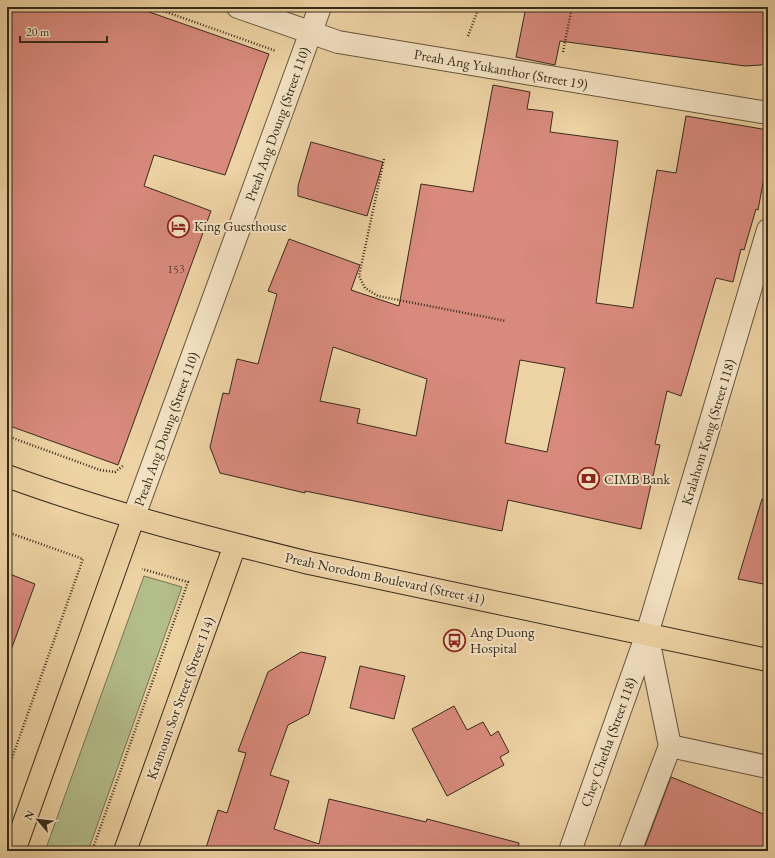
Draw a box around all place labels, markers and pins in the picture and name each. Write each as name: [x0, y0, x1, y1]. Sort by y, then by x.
hotel icon: King Guesthouse: [166, 213, 192, 239]
place label: King Guesthouse: [194, 217, 287, 235]
bank icon: CIMB Bank: [575, 466, 601, 492]
place label: CIMB Bank: [604, 470, 671, 488]
place label: Ang Duong Hospital: [469, 623, 535, 657]
bus stop icon: Ang Duong Hospital: [442, 627, 468, 653]

